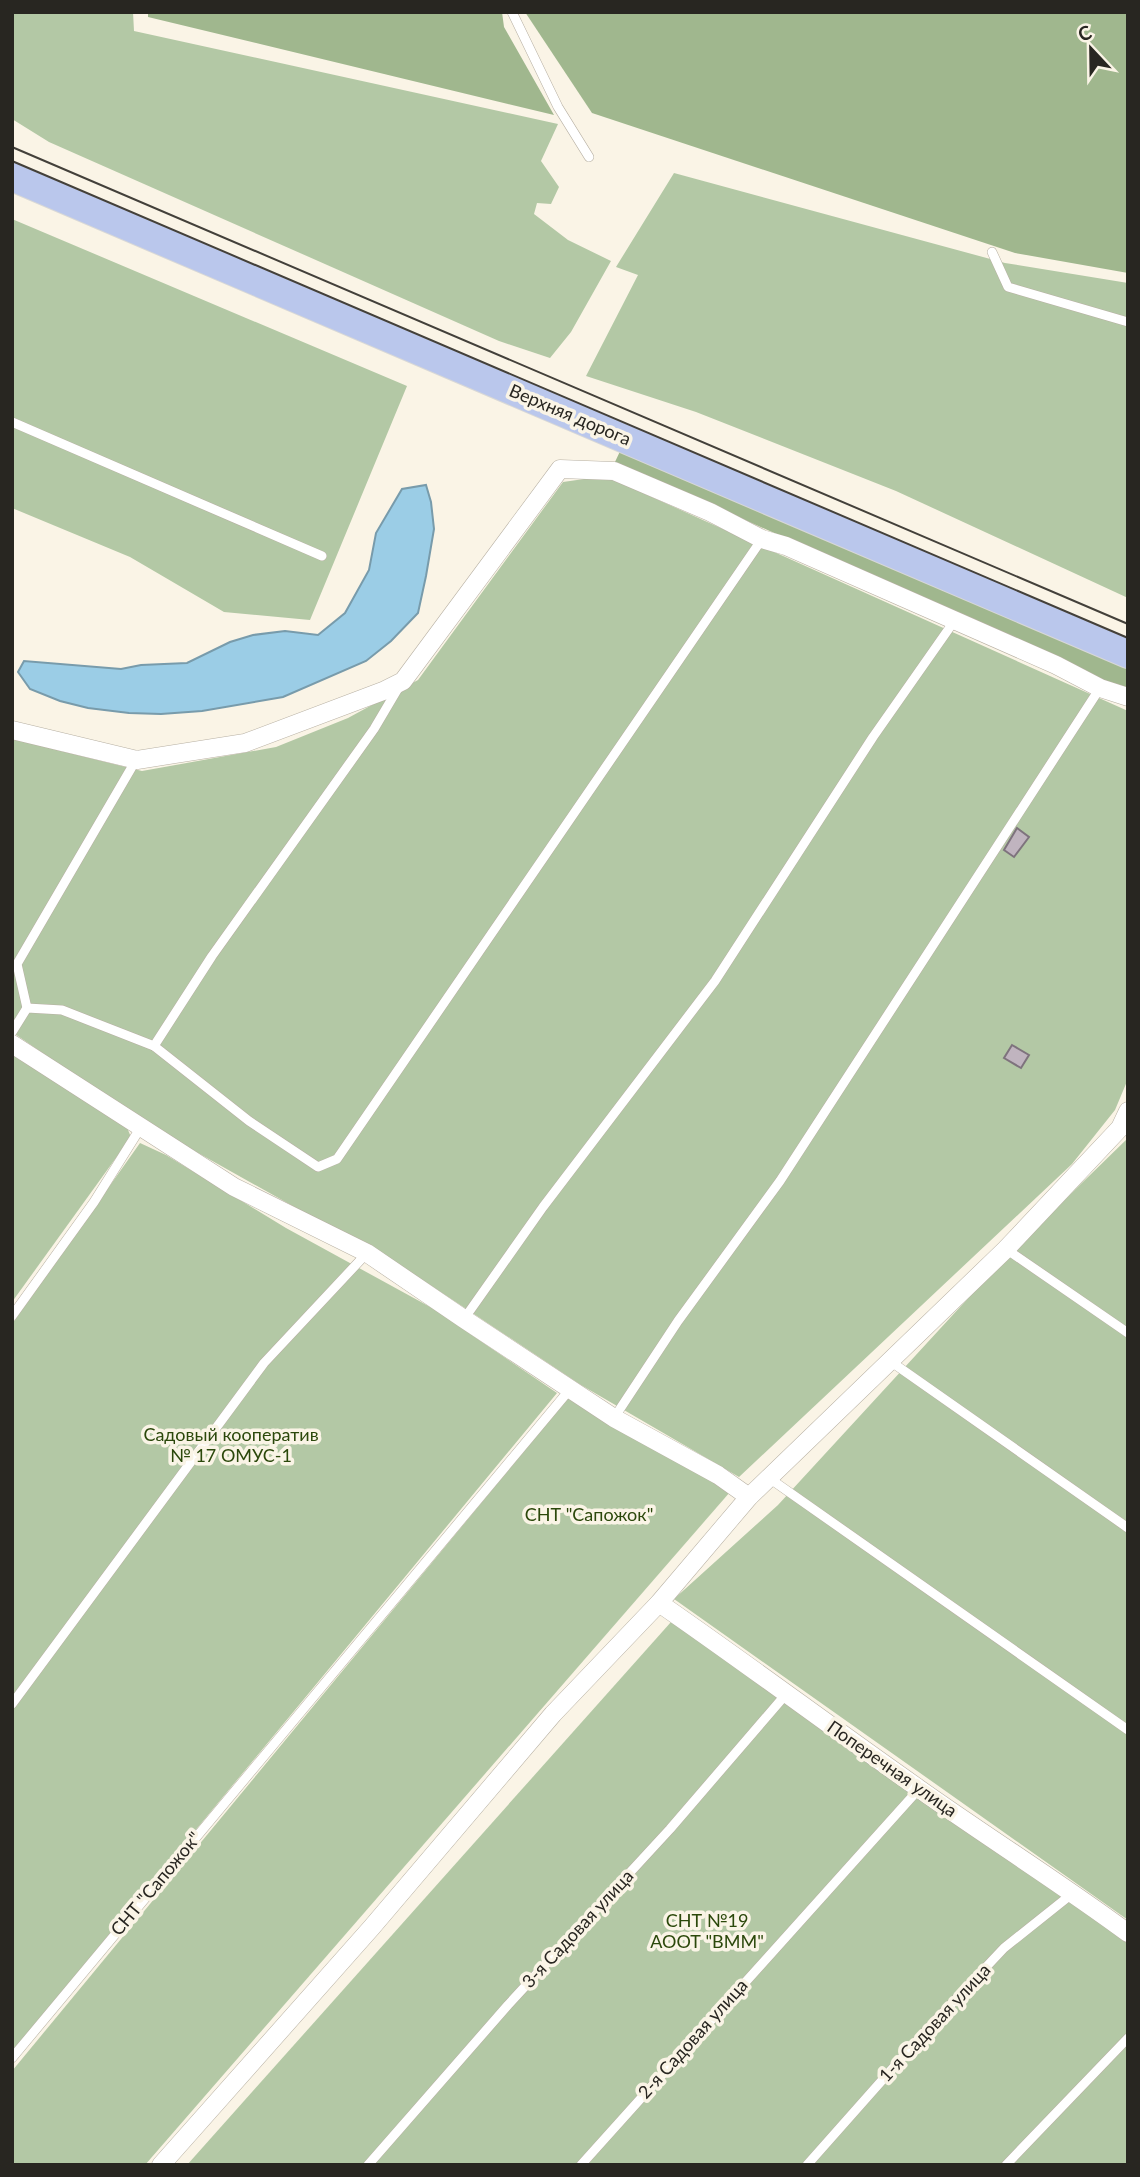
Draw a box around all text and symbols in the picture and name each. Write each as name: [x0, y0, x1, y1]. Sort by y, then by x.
north arrow: [1056, 14, 1126, 84]
text: С: [1074, 20, 1095, 46]
street label: Верхняя дорога: [506, 379, 634, 450]
park label: Садовый кооператив № 17 ОМУС-1: [143, 1423, 319, 1466]
park label: СНТ "Сапожок": [525, 1503, 653, 1525]
street label: Поперечная улица: [823, 1715, 962, 1821]
street label: СНТ "Сапожок": [105, 1827, 205, 1940]
street label: 3-я Садовая улица: [517, 1865, 638, 1992]
park label: СНТ №19 АООТ "ВММ": [650, 1909, 764, 1952]
street label: 1-я Садовая улица: [874, 1959, 995, 2086]
street label: 2-я Садовая улица: [633, 1974, 752, 2103]

